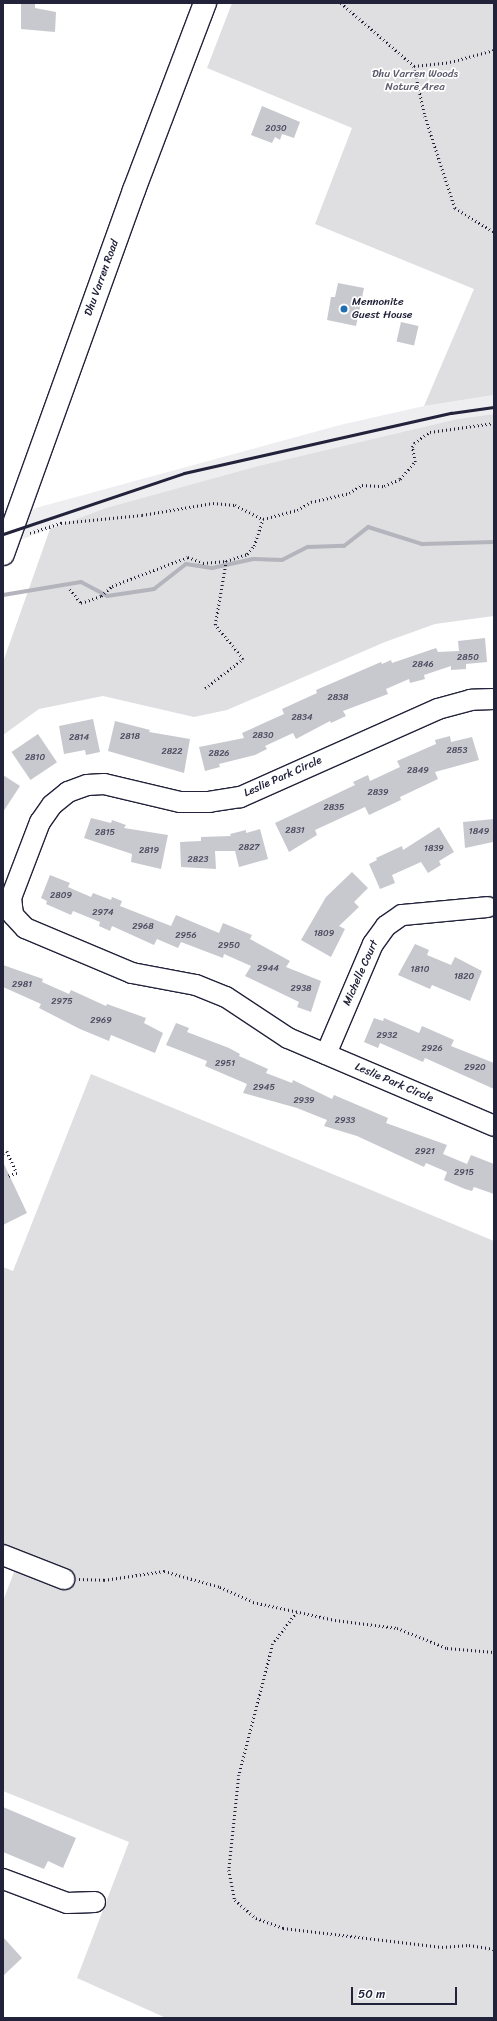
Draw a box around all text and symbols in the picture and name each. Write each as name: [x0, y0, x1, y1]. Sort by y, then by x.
park label: Dhu Varren Woods Nature Area: [372, 68, 458, 94]
house number: 2030: [265, 123, 287, 133]
street label: Dhu Varren Road: [82, 238, 122, 318]
place label: Mennonite Guest House: [352, 296, 413, 322]
marker: Mennonite Guest House: [339, 304, 349, 314]
house number: 2850: [457, 652, 479, 662]
house number: 2846: [412, 659, 434, 669]
house number: 2838: [328, 692, 348, 702]
house number: 2834: [291, 712, 313, 722]
house number: 2830: [252, 730, 274, 740]
house number: 2818: [120, 731, 140, 741]
house number: 2814: [69, 732, 89, 742]
house number: 2853: [446, 745, 468, 755]
house number: 2822: [161, 746, 183, 756]
house number: 2826: [209, 748, 229, 758]
house number: 2810: [25, 752, 45, 762]
street label: Leslie Park Circle: [242, 754, 324, 800]
house number: 2849: [407, 765, 429, 775]
house number: 2839: [367, 787, 389, 797]
house number: 2835: [323, 802, 345, 812]
house number: 2831: [285, 825, 305, 835]
house number: 1849: [469, 826, 489, 836]
house number: 2815: [95, 827, 115, 837]
house number: 2827: [239, 842, 259, 852]
house number: 1839: [424, 843, 444, 853]
house number: 2819: [139, 845, 159, 855]
house number: 2823: [188, 854, 208, 864]
house number: 2809: [50, 890, 72, 900]
house number: 2974: [92, 907, 114, 917]
house number: 2968: [132, 921, 154, 931]
house number: 1809: [314, 928, 334, 938]
house number: 2956: [175, 930, 197, 940]
street label: Michelle Court: [341, 938, 381, 1008]
house number: 2950: [218, 940, 240, 950]
house number: 2944: [257, 963, 279, 973]
house number: 1810: [411, 964, 429, 974]
house number: 1820: [454, 971, 474, 981]
house number: 2981: [12, 979, 32, 989]
house number: 2938: [290, 983, 312, 993]
house number: 2975: [51, 996, 73, 1006]
house number: 2969: [90, 1015, 112, 1025]
house number: 2932: [377, 1030, 397, 1040]
house number: 2926: [421, 1043, 443, 1053]
house number: 2951: [215, 1058, 235, 1068]
street label: Leslie Park Circle: [353, 1060, 435, 1106]
house number: 2920: [464, 1062, 486, 1072]
house number: 2945: [253, 1082, 275, 1092]
house number: 2939: [293, 1095, 315, 1105]
house number: 2933: [335, 1115, 355, 1125]
house number: 2921: [415, 1146, 435, 1156]
house number: 2915: [454, 1167, 474, 1177]
scale bar: [353, 1979, 459, 2005]
text: 50 m: [358, 1983, 385, 2005]

